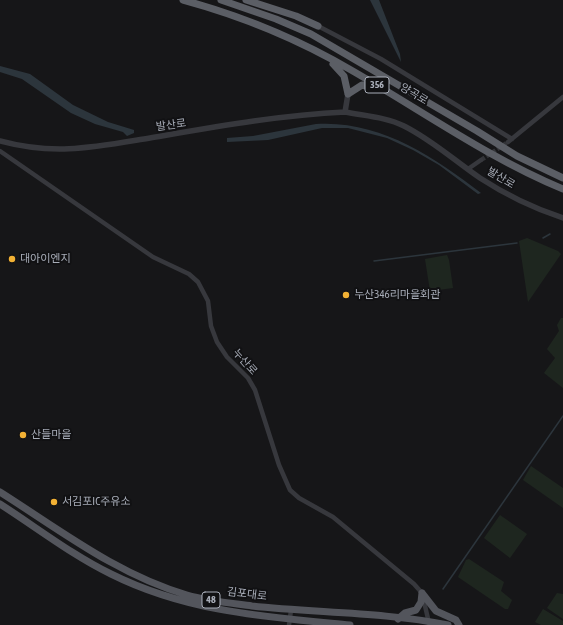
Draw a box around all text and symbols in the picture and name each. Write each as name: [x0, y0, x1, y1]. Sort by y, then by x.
road number: 356: [365, 77, 389, 93]
street label: 양곡로: [398, 81, 430, 107]
street label: 발산로: [155, 116, 187, 134]
street label: 발산로: [485, 165, 517, 191]
place label: 대아이엔지: [20, 252, 71, 266]
marker: 대아이엔지: [7, 254, 17, 264]
place label: 누산346리마을회관: [354, 288, 440, 302]
marker: 누산346리마을회관: [341, 290, 351, 300]
street label: 누산로: [230, 346, 260, 378]
place label: 산들마을: [31, 428, 71, 442]
marker: 산들마을: [18, 430, 28, 440]
place label: 서김포IC주유소: [62, 495, 130, 509]
marker: 서김포IC주유소: [49, 497, 59, 507]
street label: 김포대로: [226, 585, 268, 603]
road number: 48: [202, 592, 220, 608]

